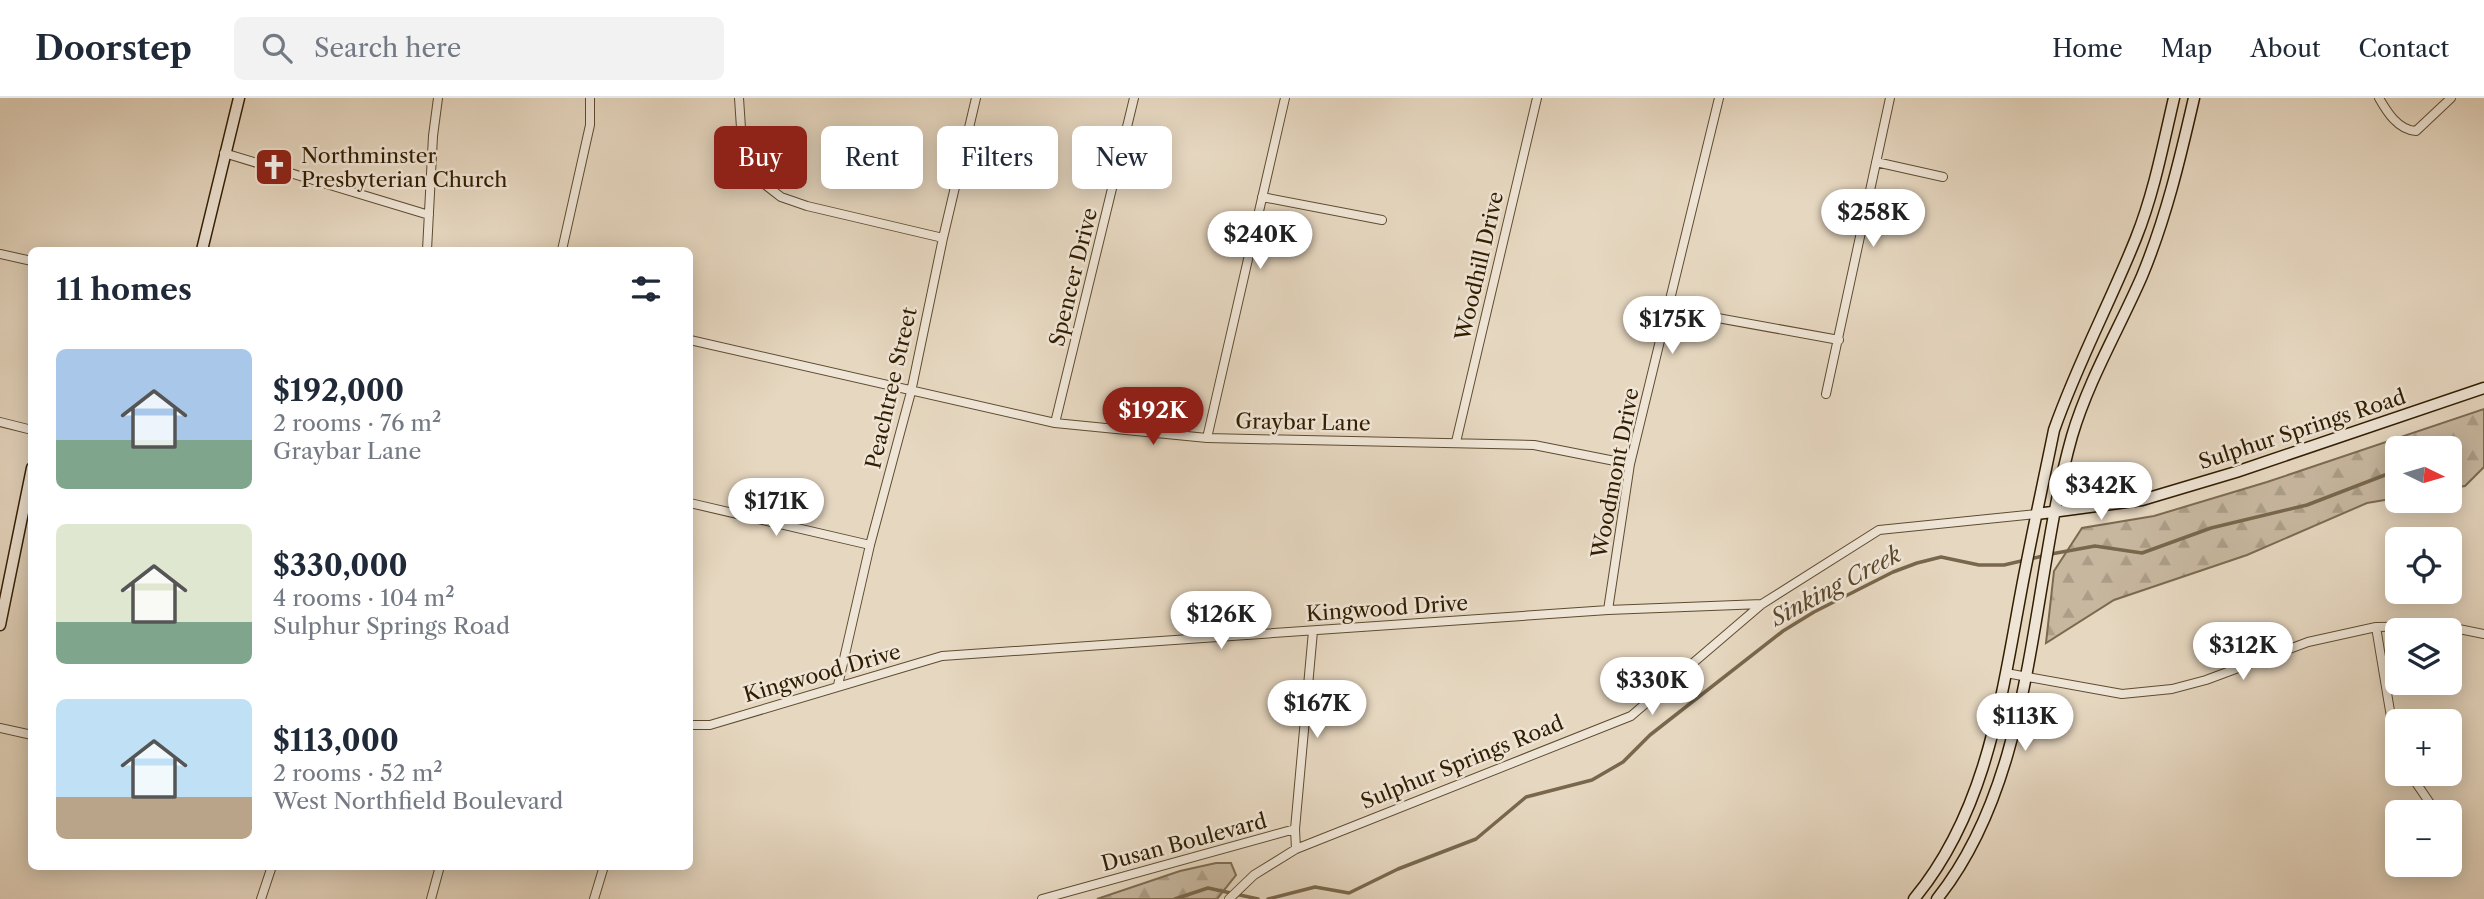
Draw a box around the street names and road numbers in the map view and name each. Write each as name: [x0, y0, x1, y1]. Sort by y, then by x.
street label: Woodhill Drive: [1450, 189, 1508, 344]
street label: Spencer Drive: [1044, 205, 1102, 349]
street label: Peachtree Street: [860, 304, 922, 471]
street label: Sulphur Springs Road: [2195, 384, 2409, 474]
street label: Woodmont Drive: [1586, 386, 1644, 561]
street label: Graybar Lane: [1235, 408, 1371, 436]
street label: Kingwood Drive: [1305, 590, 1469, 626]
street label: Kingwood Drive: [740, 639, 904, 707]
street label: Sulphur Springs Road: [1357, 710, 1567, 814]
street label: Dusan Boulevard: [1099, 808, 1270, 876]

